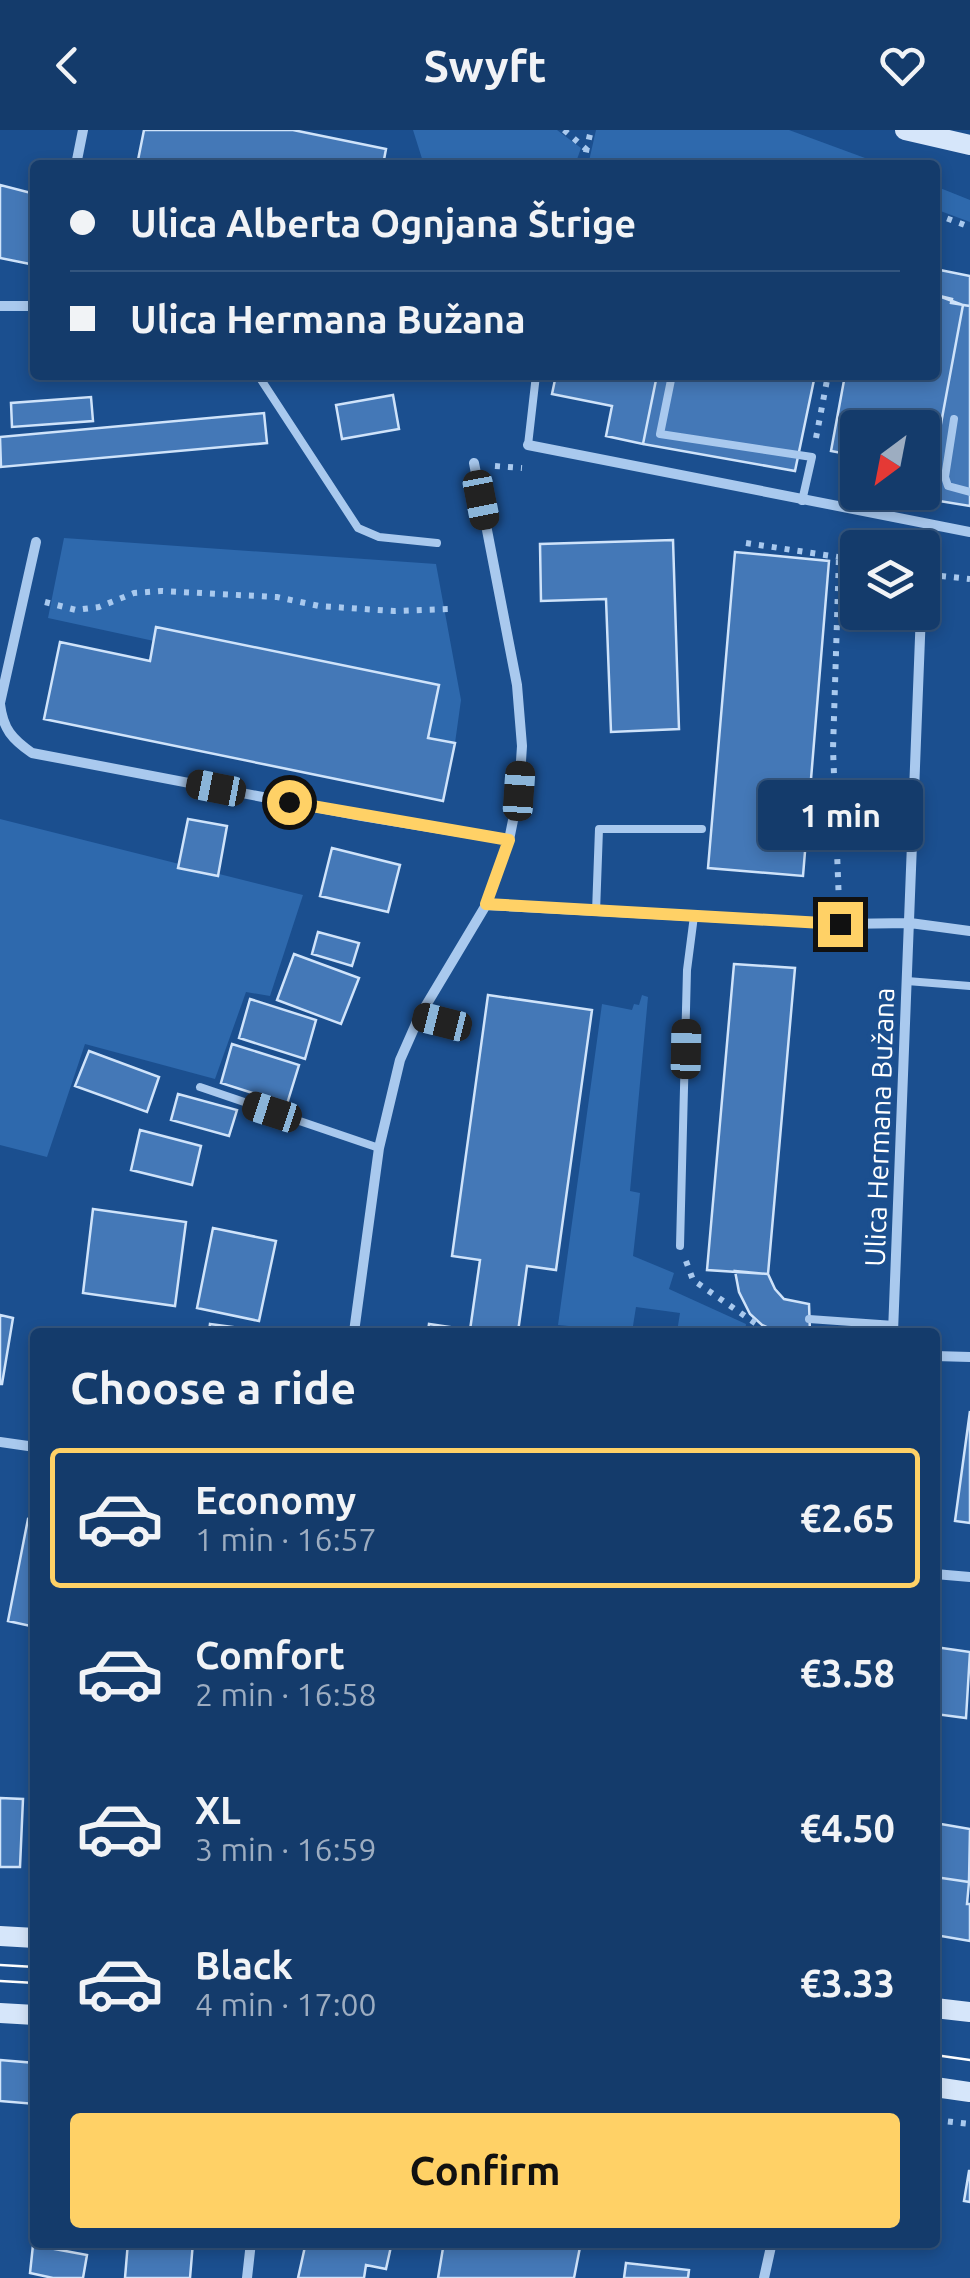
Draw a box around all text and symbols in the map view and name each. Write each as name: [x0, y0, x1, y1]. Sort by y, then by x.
icon: back: [40, 38, 95, 93]
icon: heart: [875, 38, 930, 93]
text: Swyft: [423, 40, 547, 91]
text: Ulica Alberta Ognjana Štrige: [130, 202, 636, 244]
text: Ulica Hermana Bužana: [130, 298, 526, 340]
north arrow: [840, 410, 940, 510]
map controls: [840, 410, 940, 630]
car: [461, 468, 501, 532]
button: layers: [840, 530, 940, 630]
car: [502, 760, 536, 822]
car: [184, 768, 248, 808]
callout: 1 min: [758, 779, 922, 849]
route start: [267, 780, 312, 825]
text: 1 min: [800, 797, 881, 833]
route end: [818, 902, 863, 947]
street label: Ulica Hermana Bužana: [859, 987, 899, 1267]
car: [409, 1000, 475, 1044]
car: [670, 1019, 702, 1079]
car: [239, 1088, 305, 1136]
text: Choose a ride: [70, 1362, 356, 1413]
icon: car: [75, 1473, 165, 1563]
text: Economy: [195, 1479, 356, 1521]
text: €2.65: [800, 1497, 895, 1539]
text: 1 min · 16:57: [195, 1521, 377, 1557]
icon: car: [75, 1628, 165, 1718]
text: Comfort: [195, 1634, 345, 1676]
text: €3.58: [800, 1652, 895, 1694]
text: 2 min · 16:58: [195, 1676, 377, 1712]
icon: car: [75, 1783, 165, 1873]
text: XL: [195, 1789, 241, 1831]
text: €4.50: [800, 1807, 895, 1849]
text: 3 min · 16:59: [195, 1831, 377, 1867]
icon: car: [75, 1938, 165, 2028]
text: Black: [195, 1944, 293, 1986]
text: €3.33: [800, 1962, 895, 2004]
text: 4 min · 17:00: [195, 1986, 377, 2022]
button: Confirm: [70, 2113, 900, 2228]

